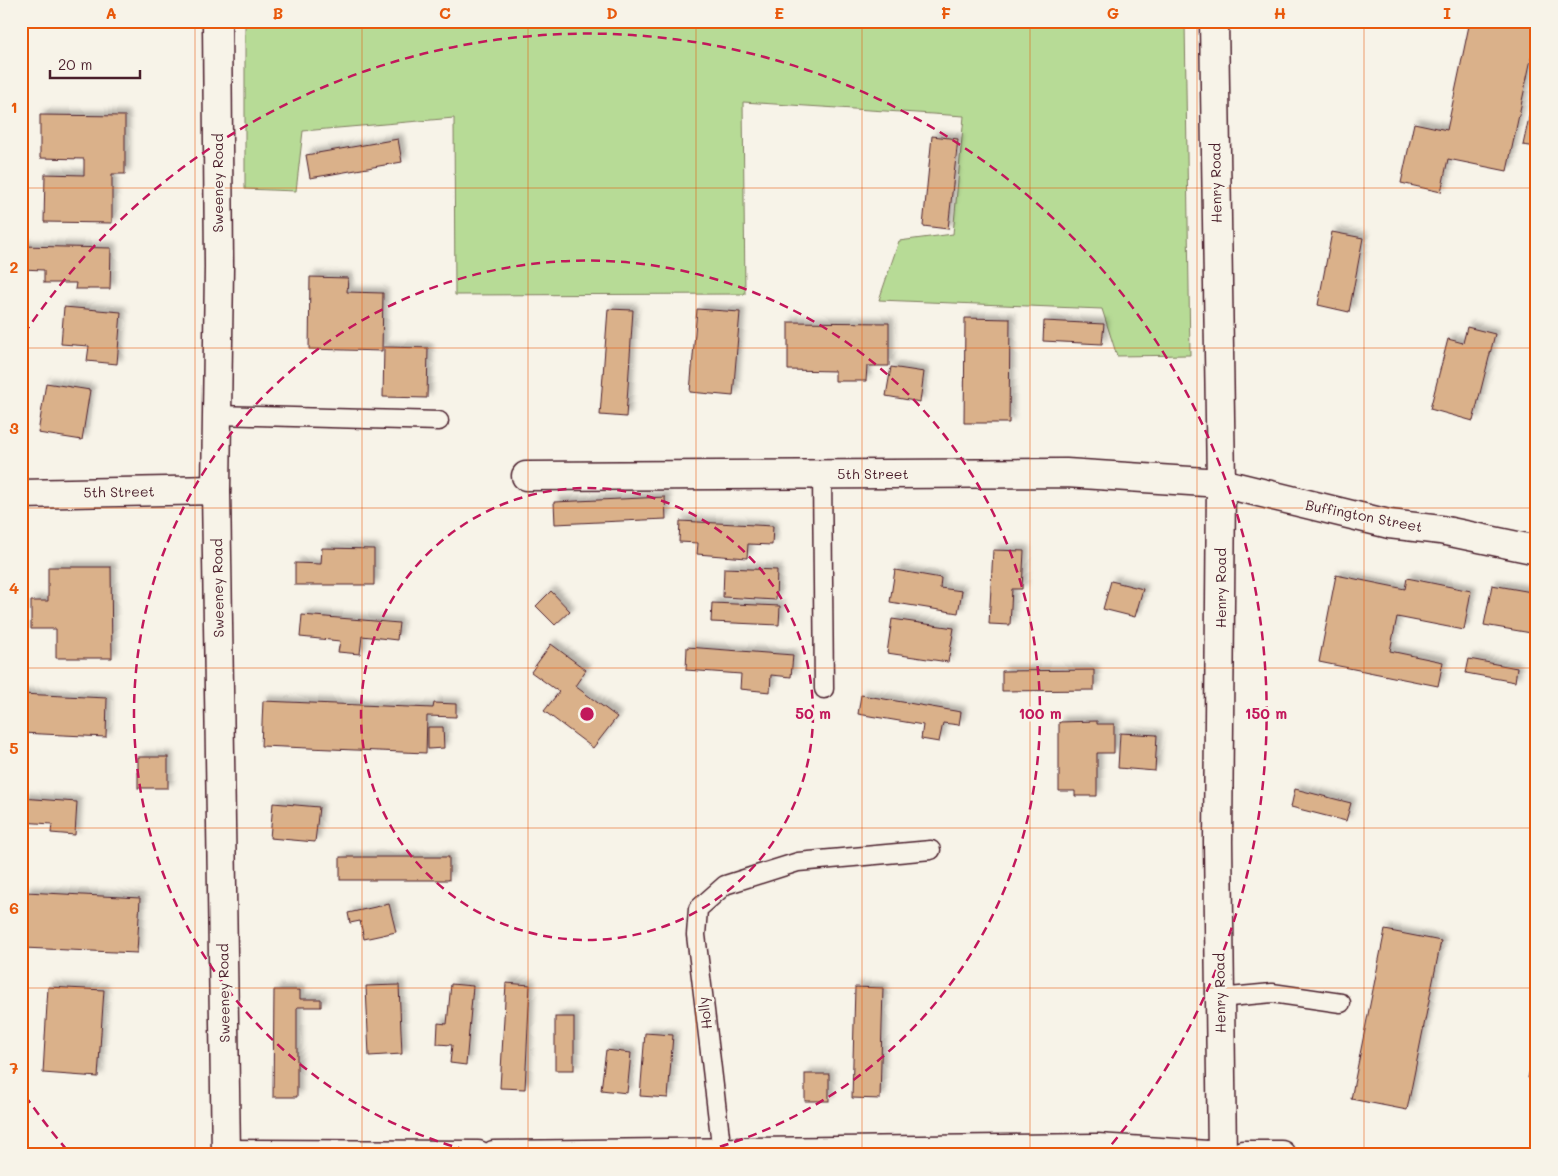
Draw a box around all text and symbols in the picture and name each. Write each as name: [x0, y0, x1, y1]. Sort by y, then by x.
text: A: [105, 2, 117, 23]
text: B: [273, 2, 283, 23]
text: C: [439, 2, 451, 23]
text: D: [606, 2, 618, 23]
text: E: [774, 2, 784, 23]
text: F: [941, 2, 951, 23]
text: G: [1107, 2, 1119, 23]
text: H: [1274, 2, 1286, 23]
text: I: [1443, 2, 1451, 23]
scale bar: [50, 48, 140, 80]
text: 20 m: [58, 54, 92, 74]
text: 1: [10, 96, 18, 117]
street label: Sweeney Road: [208, 133, 227, 233]
street label: Henry Road: [1205, 143, 1226, 223]
text: 2: [10, 256, 19, 277]
text: 3: [9, 417, 19, 438]
street label: 5th Street: [837, 464, 909, 483]
street label: 5th Street: [83, 481, 155, 502]
street label: Buffington Street: [1304, 495, 1424, 536]
street label: Sweeney Road: [207, 538, 228, 638]
street label: Henry Road: [1211, 548, 1230, 628]
text: 4: [9, 577, 19, 598]
text: 50 m: [795, 703, 831, 723]
text: 100 m: [1018, 703, 1062, 723]
text: 150 m: [1245, 703, 1287, 723]
centre of rings: [578, 705, 596, 723]
text: 5: [9, 737, 19, 758]
text: 6: [9, 897, 19, 918]
street label: Sweeney Road: [213, 943, 234, 1043]
street label: Henry Road: [1209, 953, 1230, 1033]
street label: Holly: [693, 996, 716, 1030]
text: 7: [10, 1057, 19, 1078]

